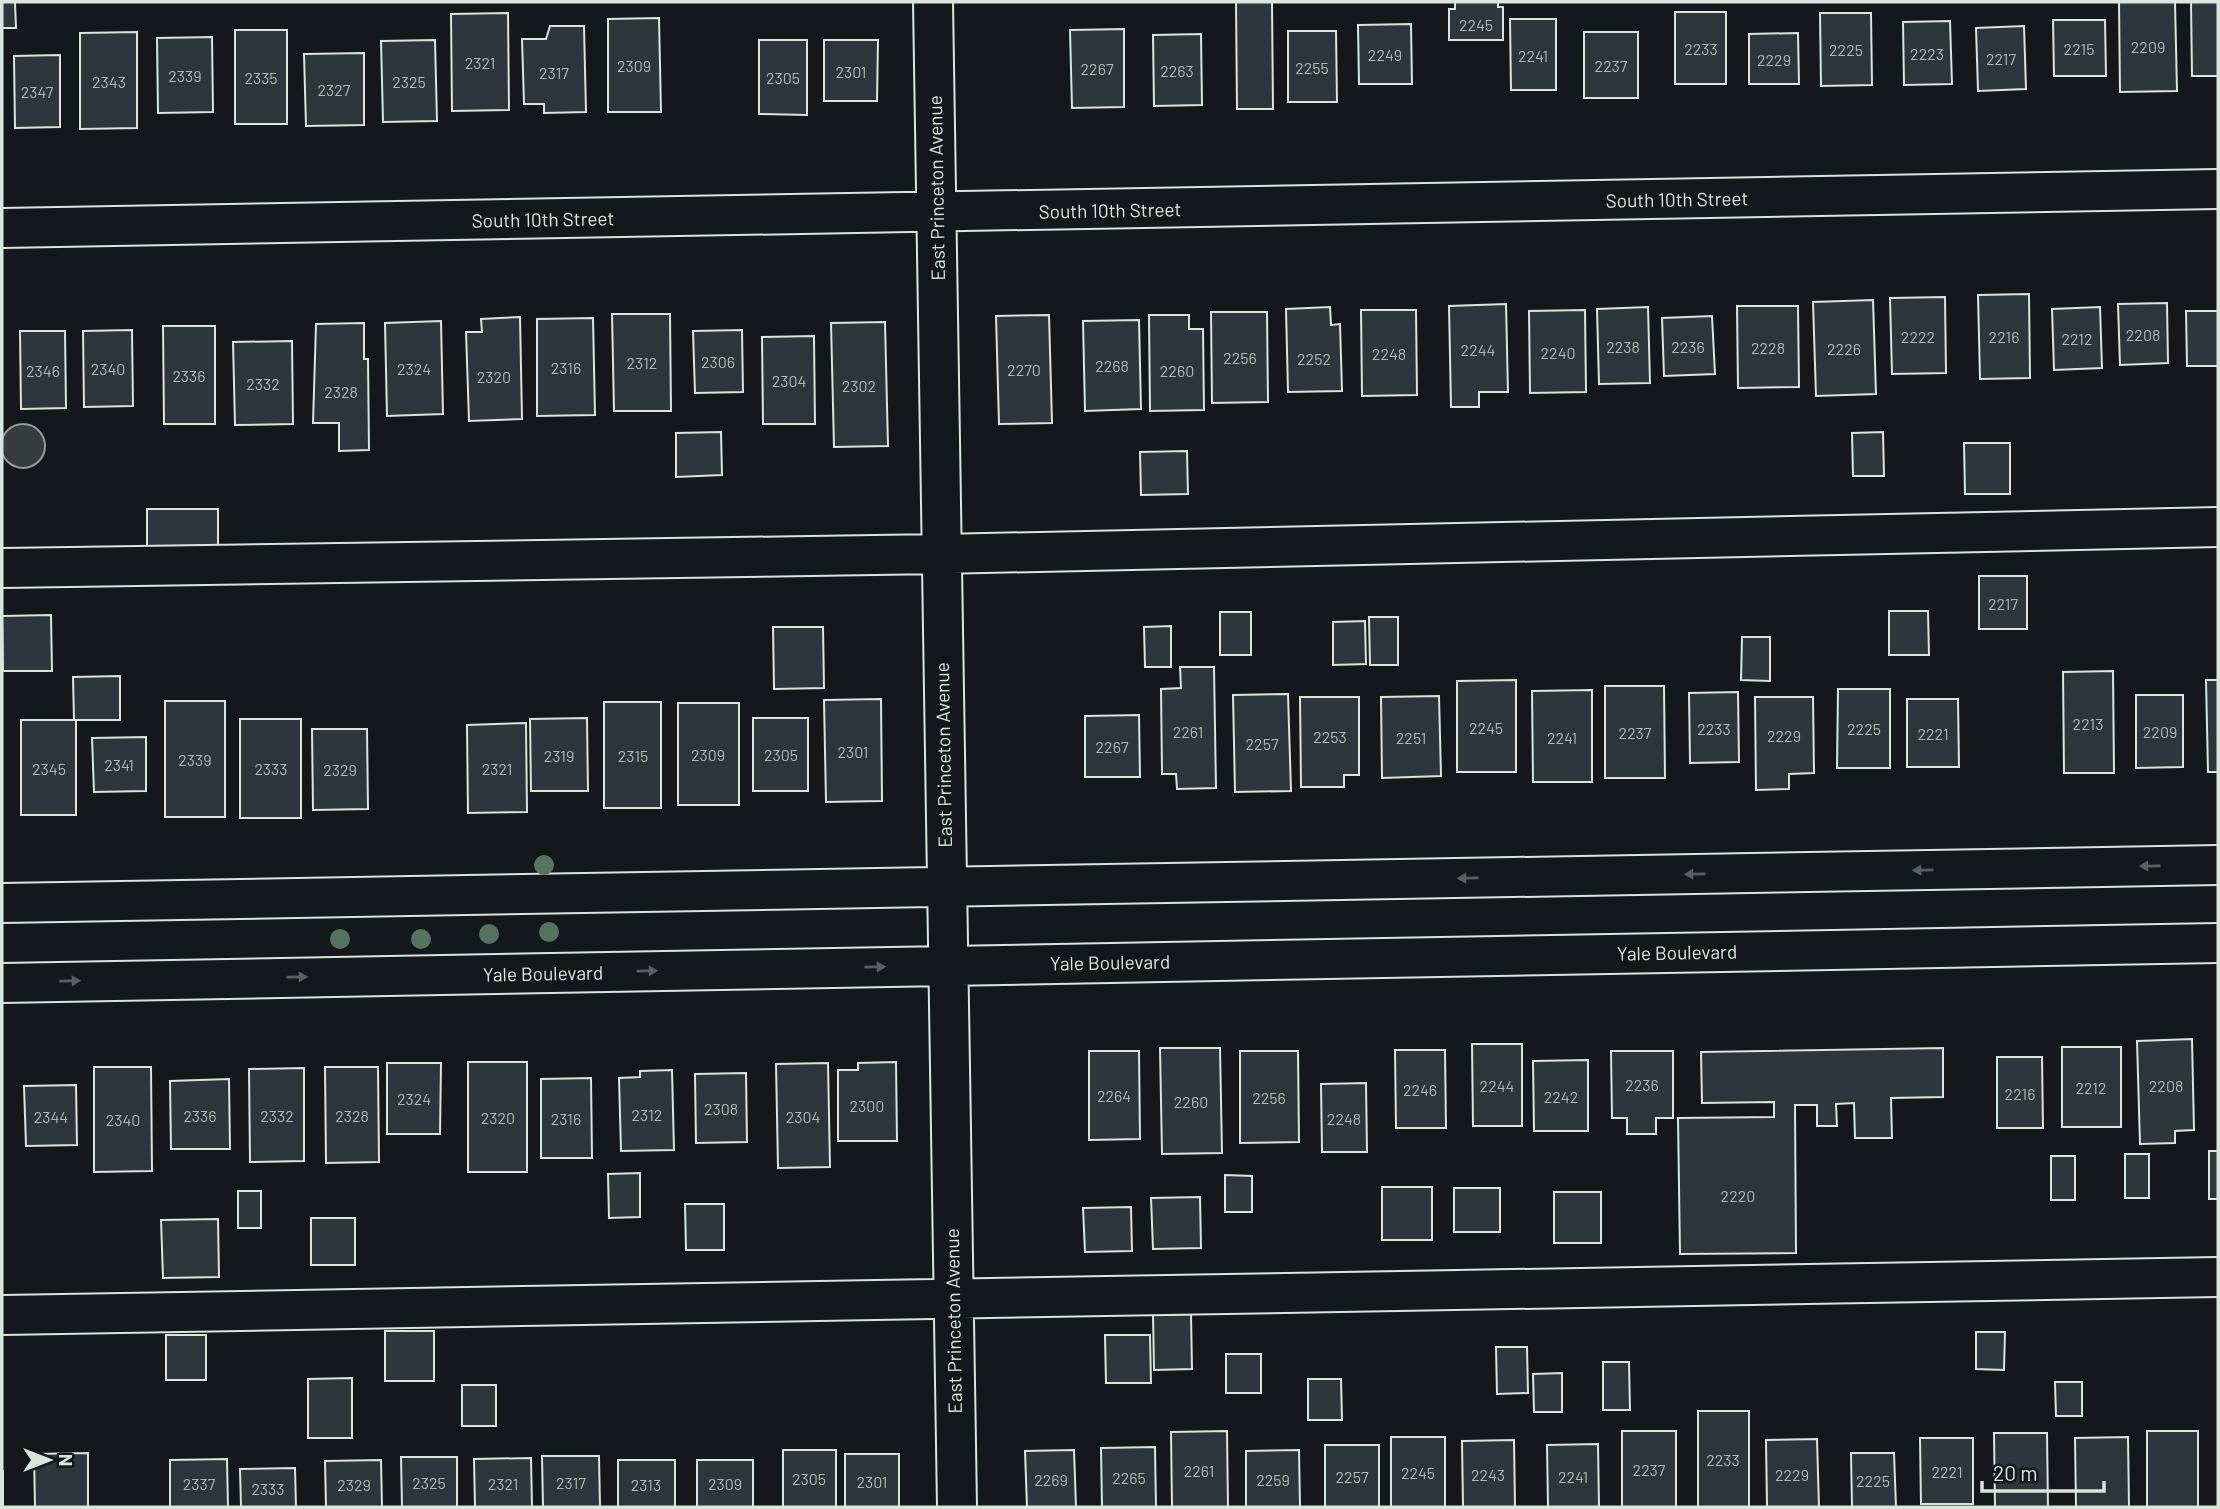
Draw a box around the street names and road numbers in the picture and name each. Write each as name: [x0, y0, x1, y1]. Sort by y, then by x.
street label: East Princeton Avenue: [923, 95, 949, 281]
street label: South 10th Street: [1605, 186, 1749, 212]
street label: South 10th Street: [1038, 197, 1182, 223]
street label: South 10th Street: [471, 206, 615, 232]
street label: East Princeton Avenue: [930, 662, 956, 848]
street label: Yale Boulevard: [1617, 939, 1737, 965]
street label: Yale Boulevard: [1050, 949, 1170, 975]
street label: Yale Boulevard: [483, 960, 603, 986]
street label: East Princeton Avenue: [940, 1228, 966, 1414]

